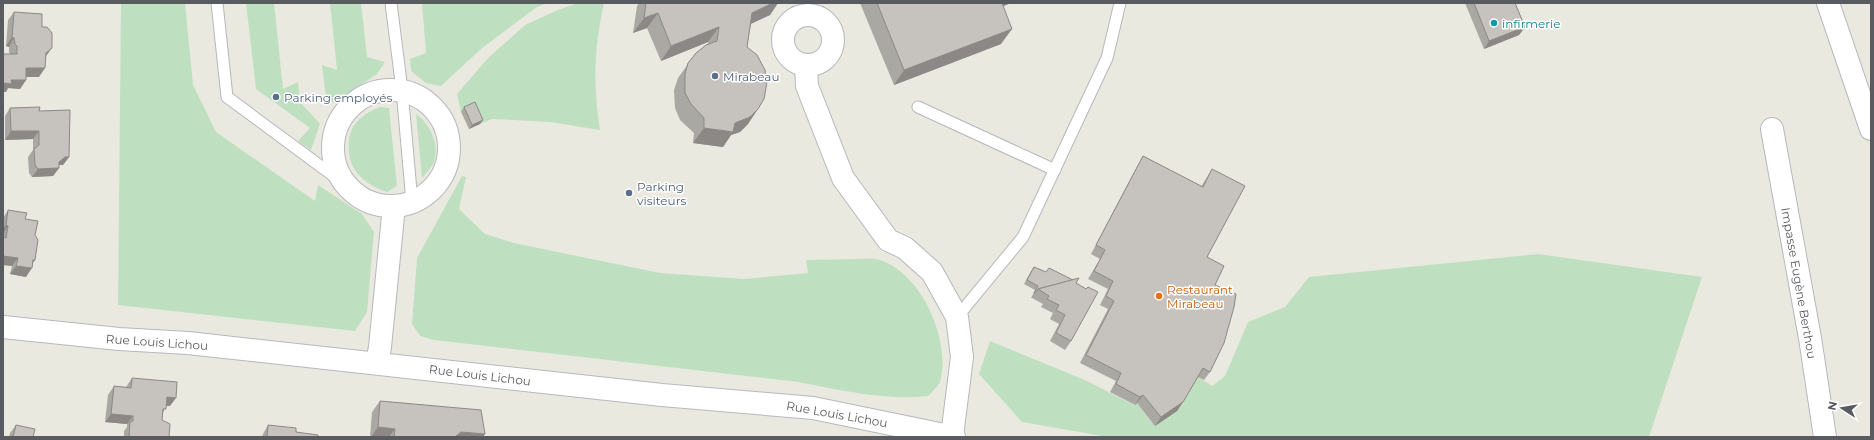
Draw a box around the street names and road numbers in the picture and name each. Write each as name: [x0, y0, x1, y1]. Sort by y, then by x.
street label: Impasse Eugène Berthou: [1778, 206, 1820, 360]
street label: Rue Louis Lichou: [105, 331, 209, 353]
street label: Rue Louis Lichou: [428, 361, 532, 389]
street label: Rue Louis Lichou: [785, 398, 889, 430]

